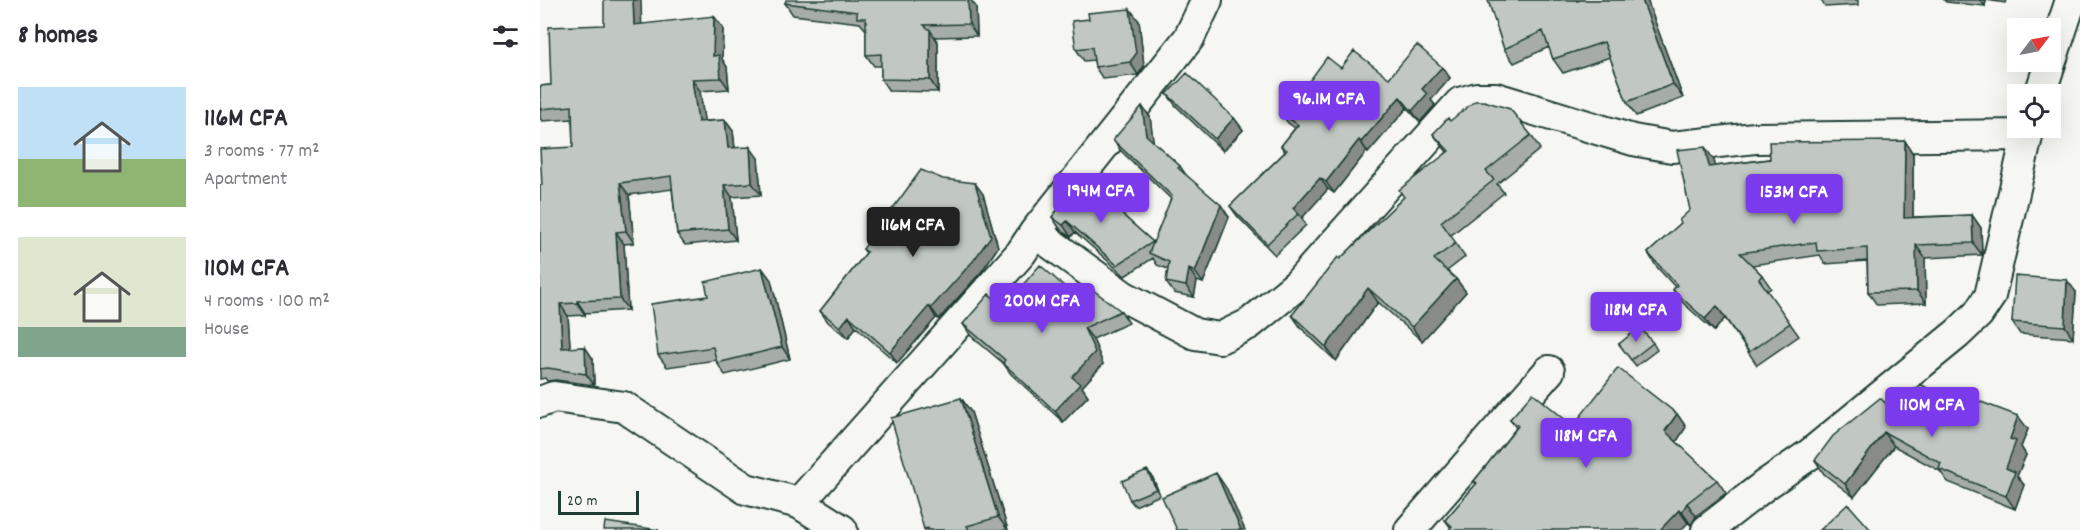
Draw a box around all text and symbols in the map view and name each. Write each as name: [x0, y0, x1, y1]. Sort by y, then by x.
text: 8 homes: [18, 18, 98, 55]
north arrow: [2007, 18, 2061, 72]
map controls: [2007, 18, 2061, 138]
icon: filters: [489, 20, 522, 53]
pin: 96.1M CFA: [1260, 81, 1398, 132]
button: locate: [2007, 84, 2061, 138]
text: 96.1M CFA: [1293, 86, 1365, 114]
text: 116M CFA: [204, 101, 288, 138]
icon: home: [66, 111, 138, 183]
text: 3 rooms · 77 m²: [204, 138, 320, 166]
text: Apartment: [204, 166, 287, 194]
pin: 194M CFA: [1039, 173, 1163, 224]
pin: 153M CFA: [1732, 174, 1856, 225]
text: 194M CFA: [1067, 178, 1135, 206]
text: 153M CFA: [1760, 179, 1828, 207]
pin: 116M CFA: [851, 207, 975, 258]
text: 116M CFA: [881, 212, 945, 240]
text: 110M CFA: [204, 251, 289, 288]
icon: home: [66, 261, 138, 333]
pin: 200M CFA: [980, 283, 1104, 334]
text: 4 rooms · 100 m²: [204, 288, 330, 316]
text: 200M CFA: [1004, 288, 1080, 316]
pin: 118M CFA: [1574, 292, 1698, 343]
text: 118M CFA: [1605, 297, 1667, 325]
text: House: [204, 316, 249, 344]
pin: 110M CFA: [1870, 387, 1994, 438]
text: 110M CFA: [1899, 392, 1965, 420]
pin: 118M CFA: [1524, 418, 1648, 469]
text: 118M CFA: [1555, 423, 1617, 451]
scale bar: [558, 488, 639, 516]
text: 20 m: [567, 490, 597, 513]

